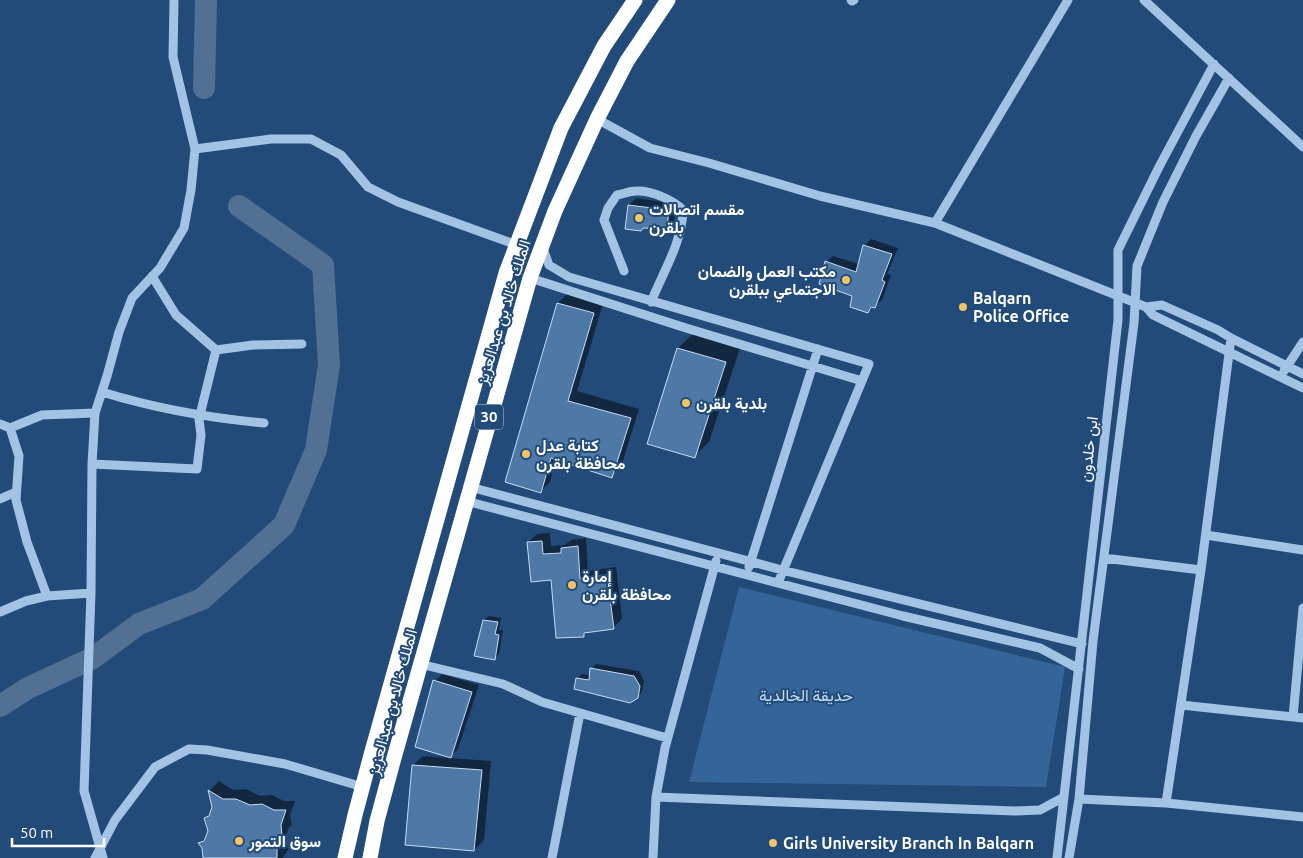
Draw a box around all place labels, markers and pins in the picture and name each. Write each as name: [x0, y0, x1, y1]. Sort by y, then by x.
place label: مقسم اتصالات بلقرن: [649, 200, 745, 238]
marker: مقسم اتصالات بلقرن: [633, 212, 645, 224]
place label: مكتب العمل والضمان الاجتماعي ببلقرن: [698, 262, 836, 303]
marker: مكتب العمل والضمان الاجتماعي ببلقرن: [840, 274, 852, 286]
place label: Balqarn Police Office: [973, 289, 1069, 325]
marker: Balqarn Police Office: [957, 301, 969, 313]
place label: بلدية بلقرن: [696, 394, 767, 414]
marker: بلدية بلقرن: [680, 397, 692, 409]
place label: كتابة عدل محافظة بلقرن: [536, 436, 626, 474]
marker: كتابة عدل محافظة بلقرن: [520, 448, 532, 460]
place label: إمارة محافظة بلقرن: [582, 567, 672, 605]
marker: إمارة محافظة بلقرن: [566, 579, 578, 591]
place label: سوق التمور: [248, 832, 321, 852]
place label: Girls University Branch In Balqarn: [783, 834, 1034, 852]
marker: سوق التمور: [233, 835, 245, 847]
marker: Girls University Branch In Balqarn: [767, 837, 779, 849]

